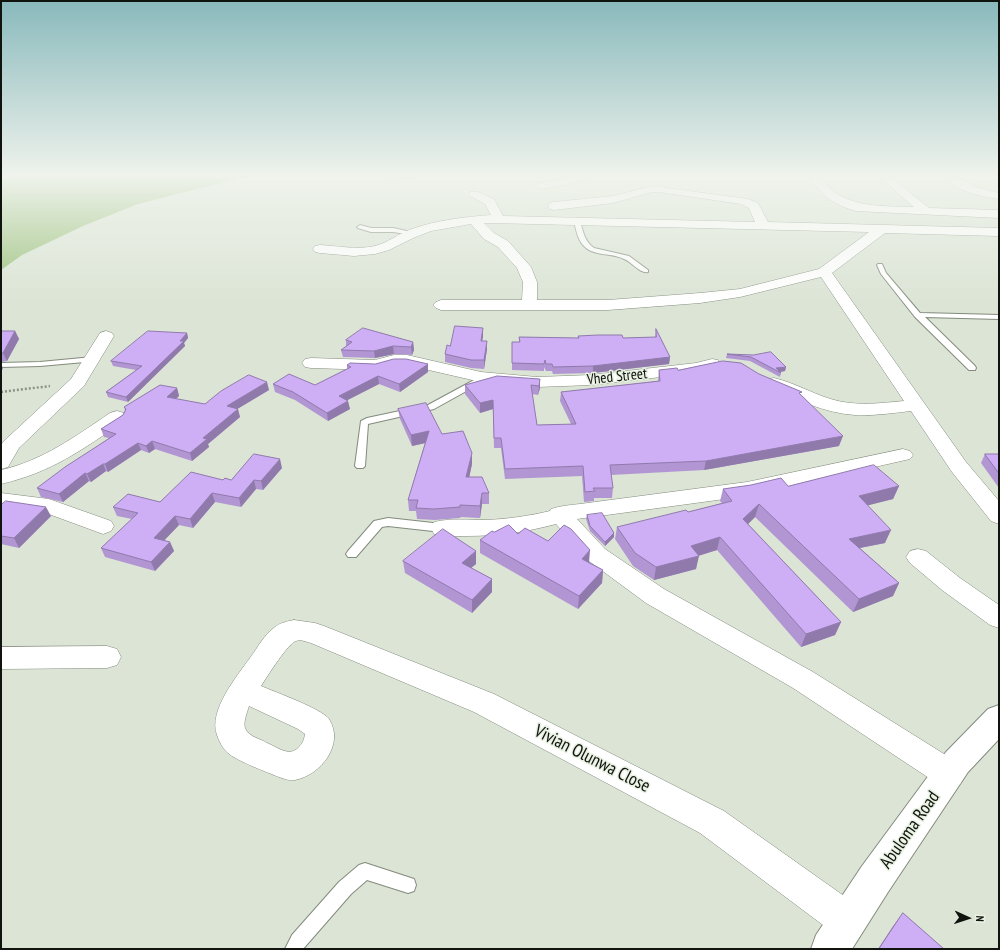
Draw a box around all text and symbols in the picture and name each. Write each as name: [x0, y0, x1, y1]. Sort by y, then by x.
street label: Vhed Street: [586, 365, 648, 389]
street label: Vivian Olunwa Close: [530, 721, 654, 797]
street label: Abuloma Road: [875, 787, 945, 873]
north arrow: [948, 898, 988, 938]
text: N: [973, 915, 987, 922]

